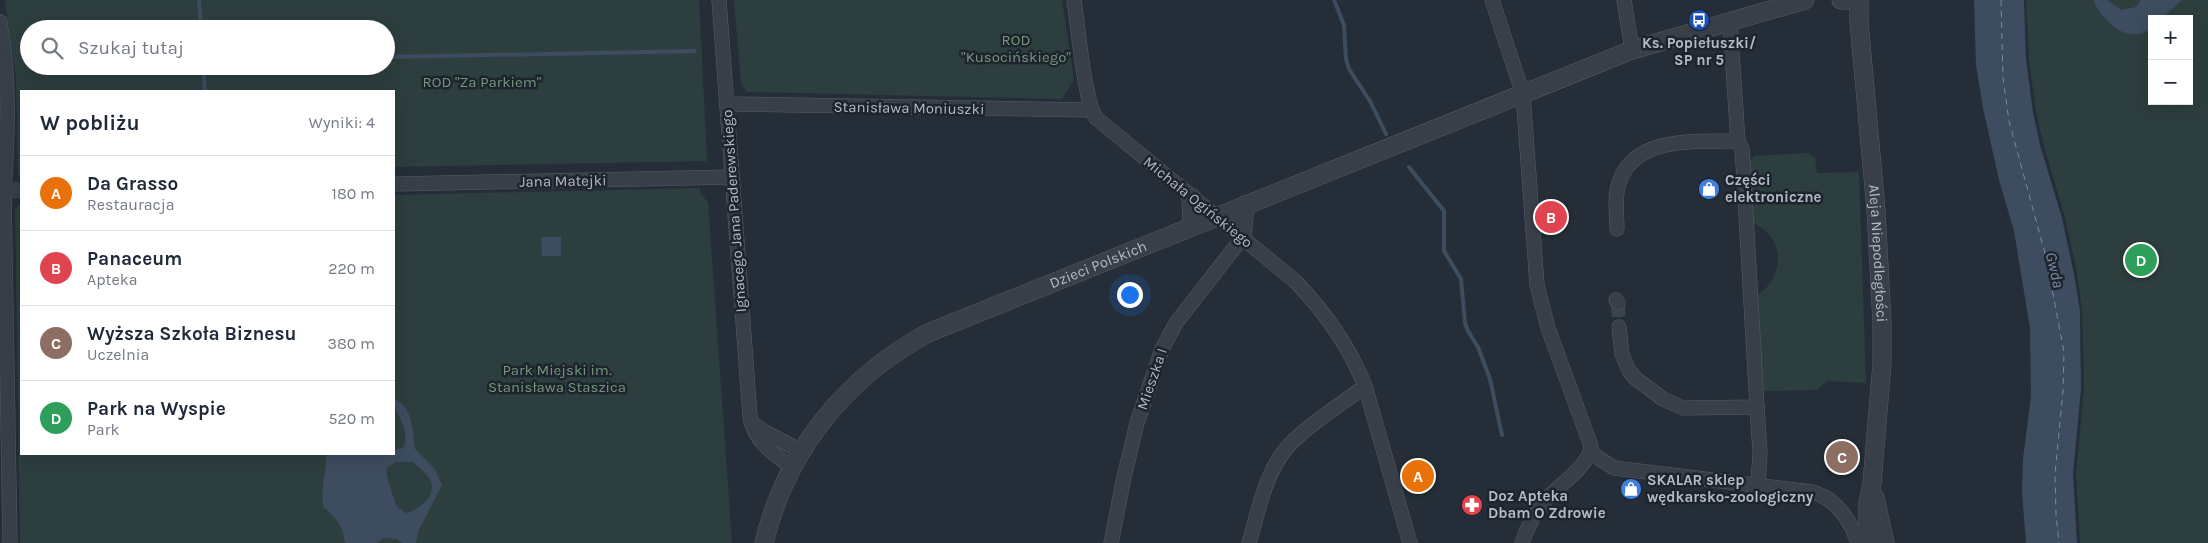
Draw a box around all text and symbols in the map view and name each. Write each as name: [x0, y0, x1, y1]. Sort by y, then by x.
bus stop icon: Ks. Popiełuszki/ SP nr 5: [1687, 8, 1711, 32]
map controls: [2148, 15, 2193, 105]
button: +: [2148, 15, 2193, 60]
search box: [20, 20, 395, 75]
park label: ROD "Kusocińskiego": [961, 31, 1071, 66]
icon: search: [38, 34, 66, 62]
place label: Ks. Popiełuszki/ SP nr 5: [1642, 34, 1756, 69]
text: Szukaj tutaj: [78, 37, 184, 59]
button: −: [2148, 60, 2193, 105]
park label: ROD "Za Parkiem": [423, 73, 542, 91]
street label: Stanisława Moniuszki: [833, 98, 985, 118]
street label: Ignacego Jana Paderewskiego: [718, 109, 750, 313]
text: W pobliżu: [40, 111, 140, 135]
text: Wyniki: 4: [309, 113, 375, 132]
street label: Michała Ogińskiego: [1140, 152, 1256, 252]
street label: Jana Matejki: [519, 171, 607, 191]
place label: Części elektroniczne: [1725, 171, 1822, 206]
text: Da Grasso: [87, 173, 178, 195]
shop icon: Części elektroniczne: [1697, 177, 1721, 201]
street label: Aleja Niepodległości: [1865, 183, 1891, 323]
text: A: [51, 184, 61, 203]
text: 180 m: [332, 184, 375, 203]
text: Restauracja: [87, 195, 175, 214]
pin: B: [1535, 198, 1567, 236]
street label: Dzieci Polskich: [1047, 237, 1150, 292]
pin: D: [2125, 241, 2157, 279]
text: Panaceum: [87, 248, 182, 270]
water label: Gwda: [2042, 250, 2068, 290]
text: B: [51, 259, 61, 278]
text: 220 m: [328, 259, 375, 278]
text: Apteka: [87, 270, 138, 289]
your location: [1117, 282, 1143, 308]
text: Wyższa Szkoła Biznesu: [87, 323, 296, 345]
text: C: [51, 334, 61, 353]
text: 380 m: [327, 334, 375, 353]
text: Uczelnia: [87, 345, 149, 364]
street label: Mieszka I: [1133, 346, 1171, 412]
park label: Park Miejski im. Stanisława Staszica: [488, 361, 626, 396]
text: Park na Wyspie: [87, 398, 226, 420]
text: D: [51, 409, 61, 428]
text: 520 m: [328, 409, 375, 428]
text: Park: [87, 420, 119, 439]
pin: C: [1826, 438, 1858, 476]
pin: A: [1402, 457, 1434, 495]
place label: SKALAR sklep wędkarsko-zoologiczny: [1647, 471, 1814, 506]
shop icon: SKALAR sklep wędkarsko-zoologiczny: [1619, 477, 1643, 501]
place label: Doz Apteka Dbam O Zdrowie: [1488, 487, 1606, 522]
pharmacy icon: Doz Apteka Dbam O Zdrowie: [1460, 493, 1484, 517]

